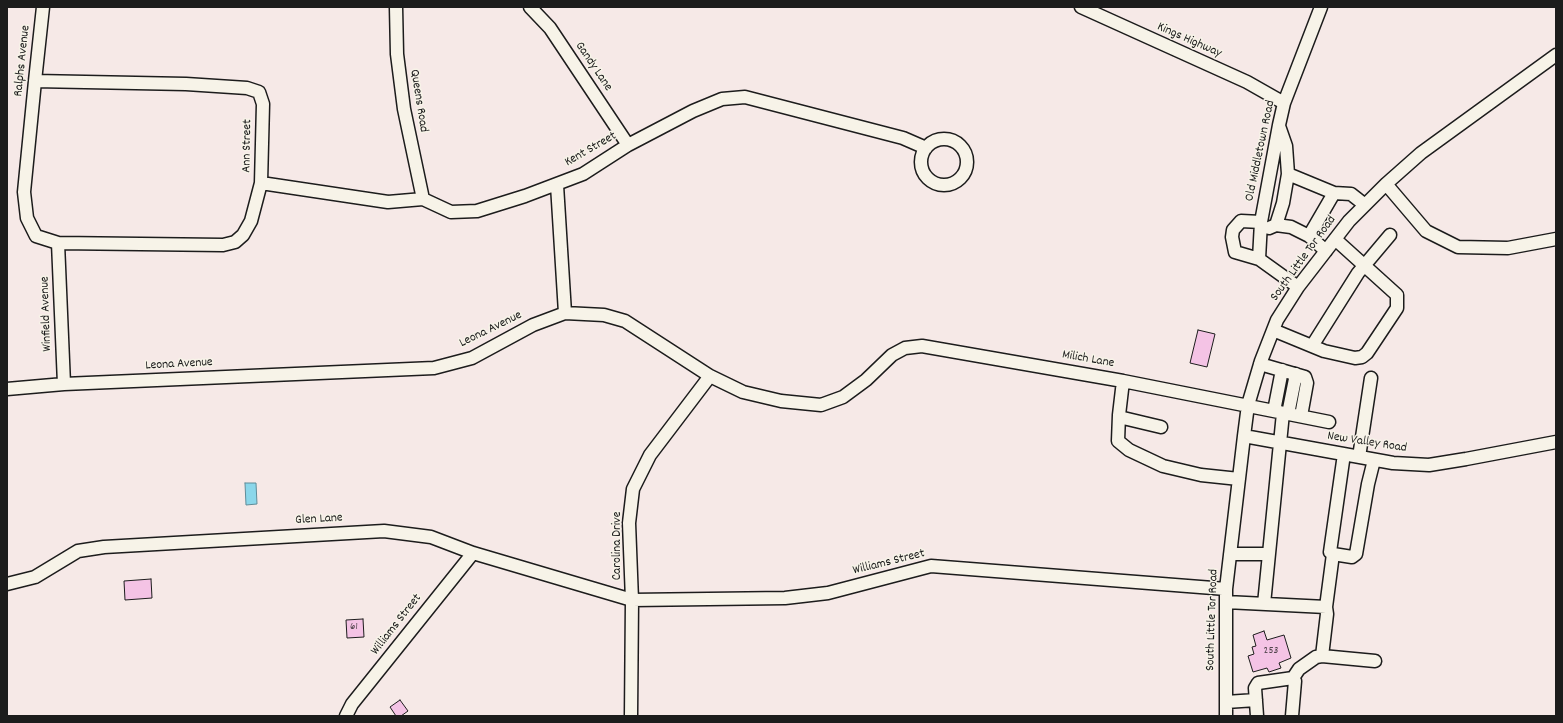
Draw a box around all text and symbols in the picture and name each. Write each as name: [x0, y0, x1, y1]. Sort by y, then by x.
street label: Kings Highway: [1154, 20, 1224, 62]
street label: Ralphs Avenue: [12, 25, 34, 97]
street label: Gandy Lane: [571, 39, 615, 95]
street label: Queens Road: [405, 68, 431, 134]
street label: Old Middletown Road: [1243, 99, 1279, 203]
street label: Ann Street: [240, 119, 256, 173]
street label: Kent Street: [562, 129, 620, 171]
street label: South Little Tor Road: [1268, 213, 1340, 305]
street label: Winfield Avenue: [38, 276, 56, 352]
street label: Leona Avenue: [457, 308, 525, 352]
street label: Milich Lane: [1061, 348, 1115, 372]
street label: Leona Avenue: [145, 355, 213, 375]
street label: New Valley Road: [1326, 429, 1408, 457]
street label: Glen Lane: [295, 511, 343, 529]
street label: Carolina Drive: [610, 512, 626, 580]
street label: Williams Street: [851, 547, 927, 579]
street label: South Little Tor Road: [1203, 569, 1223, 671]
street label: Williams Street: [368, 591, 426, 659]
house number: 61: [350, 620, 358, 634]
house number: 253: [1264, 644, 1278, 658]

